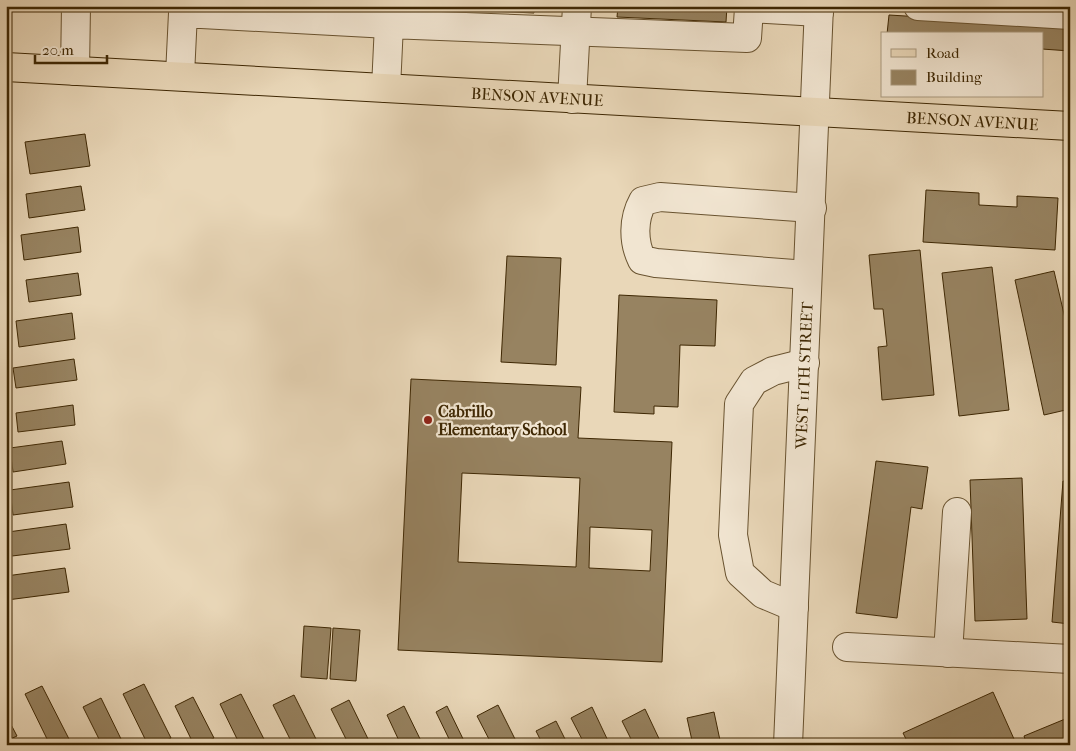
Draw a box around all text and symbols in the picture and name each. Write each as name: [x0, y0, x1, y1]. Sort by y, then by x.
scale bar: [35, 32, 108, 64]
legend: [881, 32, 1044, 98]
text: 20 m: [42, 41, 74, 59]
text: Road: [926, 44, 960, 62]
text: Building: [926, 68, 983, 86]
street label: BENSON AVENUE: [471, 83, 604, 110]
street label: BENSON AVENUE: [906, 107, 1039, 134]
street label: WEST 11TH STREET: [791, 301, 816, 450]
place label: Cabrillo Elementary School: [438, 402, 567, 440]
marker: Cabrillo Elementary School: [422, 414, 434, 426]

